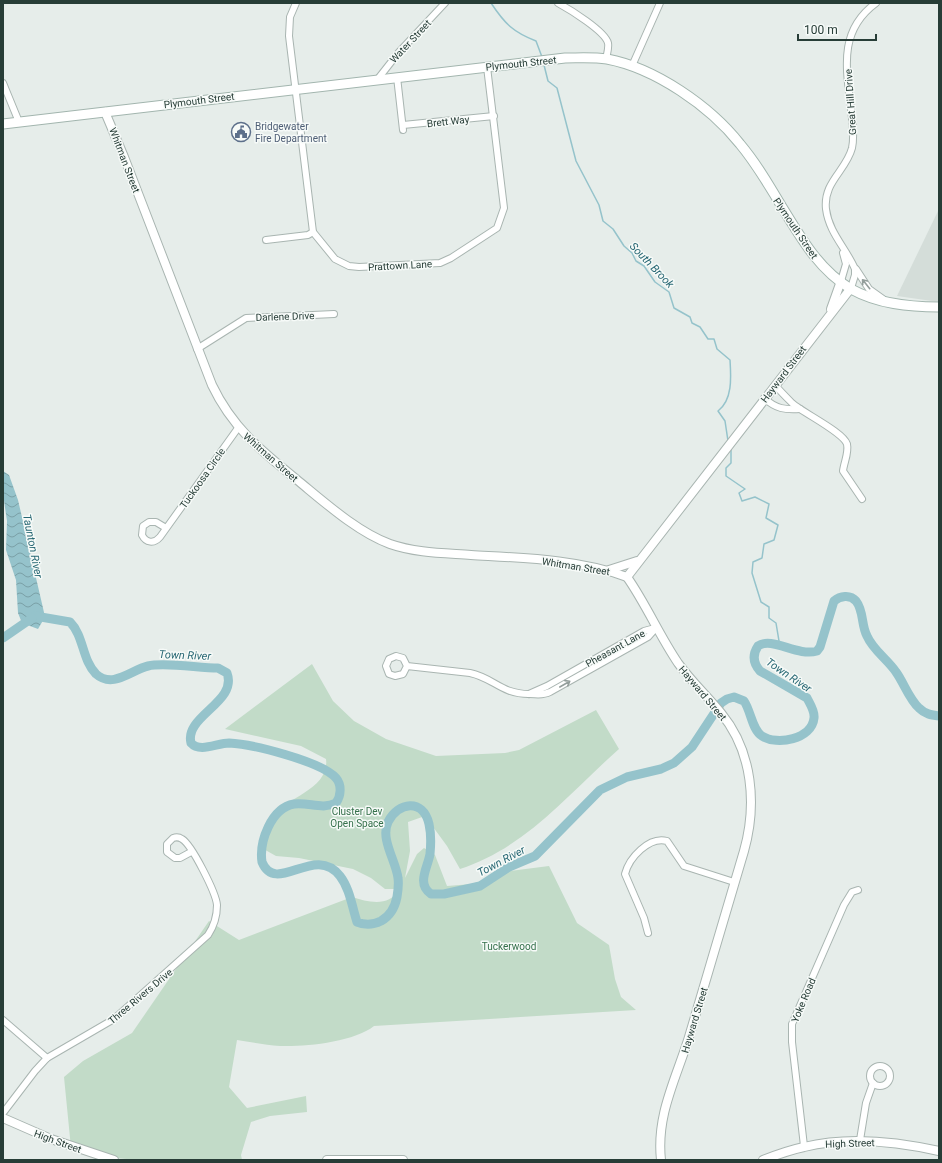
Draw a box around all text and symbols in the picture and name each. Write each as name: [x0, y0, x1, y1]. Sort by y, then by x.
scale bar: [798, 16, 876, 42]
street label: Water Street: [388, 17, 433, 65]
text: 100 m: [804, 23, 838, 37]
street label: Plymouth Street: [485, 54, 557, 73]
street label: Great Hill Drive: [843, 69, 858, 135]
street label: Plymouth Street: [163, 91, 235, 110]
street label: Brett Way: [426, 114, 470, 129]
public building icon: Bridgewater Fire Department: [230, 121, 252, 143]
place label: Bridgewater Fire Department: [255, 121, 327, 144]
street label: Whitman Street: [107, 126, 142, 194]
street label: Plymouth Street: [771, 196, 820, 261]
water label: South Brook: [627, 240, 677, 291]
street label: Prattown Lane: [368, 258, 432, 273]
one-way arrow: [861, 279, 870, 290]
street label: Darlene Drive: [255, 310, 315, 323]
street label: Hayward Street: [759, 344, 808, 405]
street label: Whitman Street: [241, 431, 300, 484]
street label: Tuckoosa Circle: [178, 446, 227, 511]
water label: Taunton River: [20, 513, 45, 580]
street label: Whitman Street: [541, 556, 611, 577]
street label: Pheasant Lane: [584, 628, 647, 669]
water label: Town River: [159, 648, 212, 663]
water label: Town River: [763, 655, 814, 696]
street label: Hayward Street: [677, 664, 729, 723]
one-way arrow: [559, 679, 571, 687]
park label: Cluster Dev Open Space: [330, 806, 384, 829]
water label: Town River: [475, 843, 528, 879]
park label: Tuckerwood: [482, 941, 536, 952]
street label: Three Rivers Drive: [106, 966, 175, 1026]
street label: Yoke Road: [789, 976, 818, 1024]
street label: Hayward Street: [679, 986, 710, 1054]
street label: High Street: [33, 1128, 83, 1155]
street label: High Street: [825, 1137, 875, 1150]

